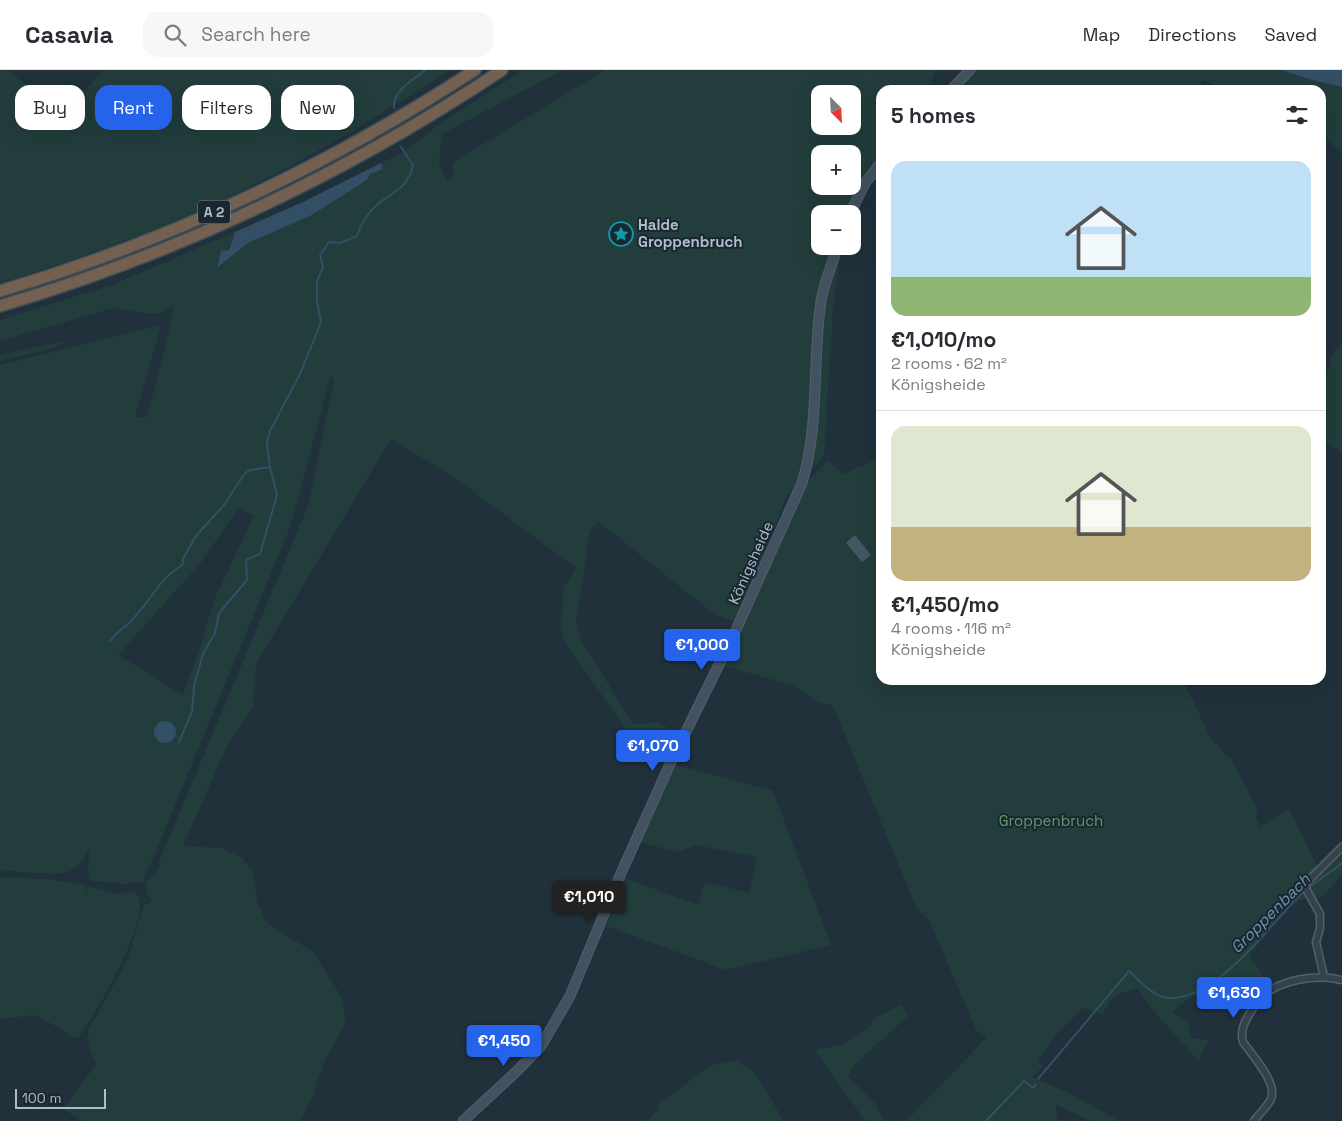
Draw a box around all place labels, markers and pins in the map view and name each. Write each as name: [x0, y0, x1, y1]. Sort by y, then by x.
place label: Halde Groppenbruch: [638, 215, 743, 251]
place icon: Halde Groppenbruch: [608, 221, 634, 247]
pin: €1,000: [661, 628, 743, 671]
pin: €1,070: [612, 730, 694, 772]
pin: €1,010: [548, 880, 630, 923]
pin: €1,630: [1193, 976, 1275, 1019]
pin: €1,450: [463, 1024, 545, 1067]

